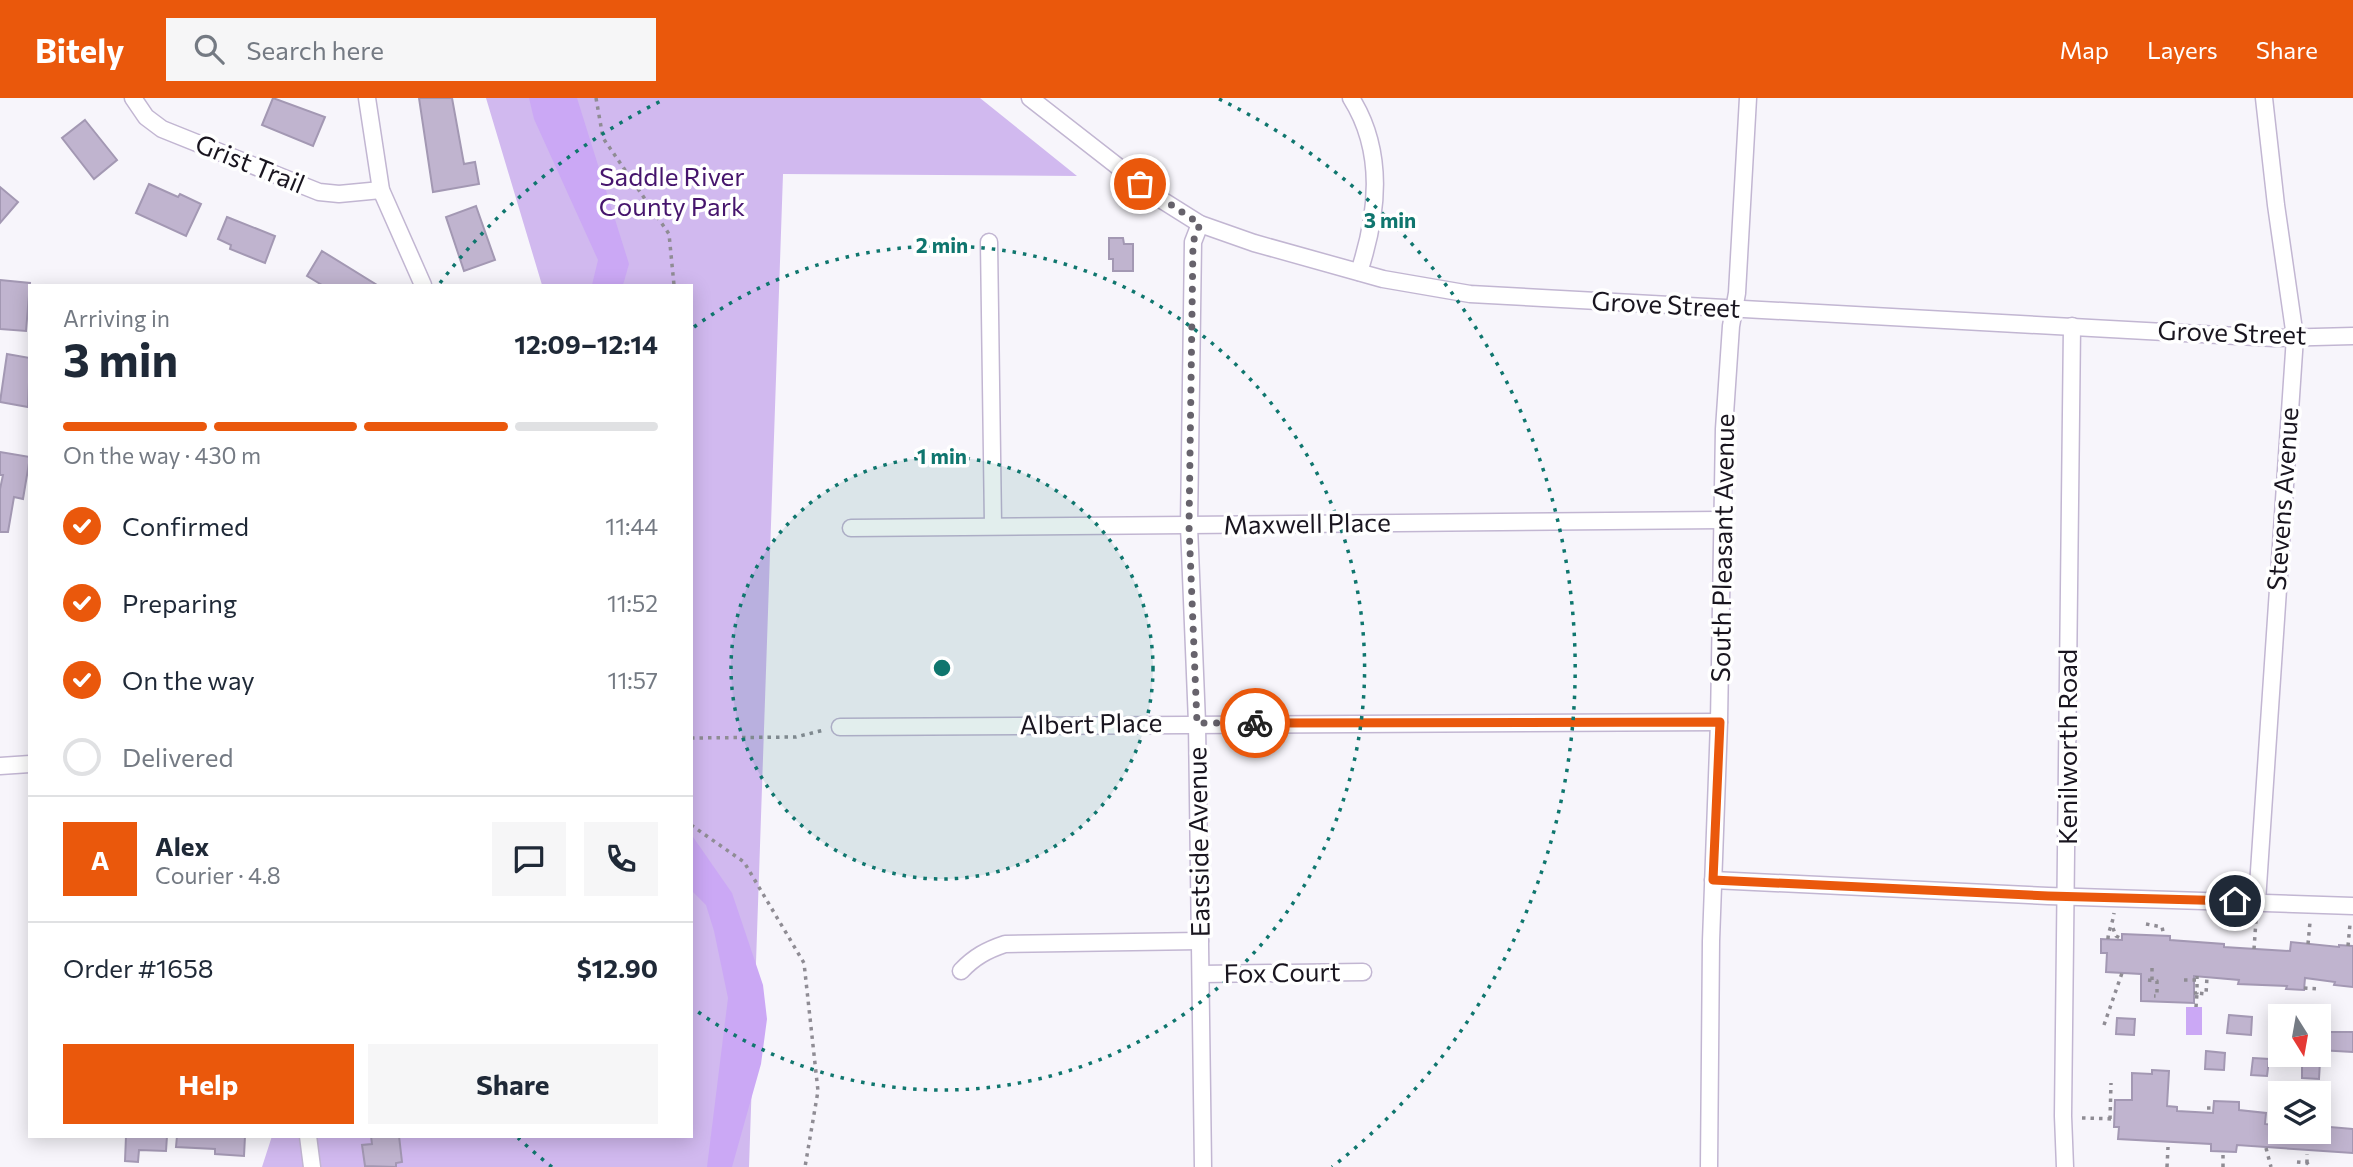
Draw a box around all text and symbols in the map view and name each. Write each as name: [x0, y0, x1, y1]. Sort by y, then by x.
search box: [166, 18, 656, 81]
text: Bitely: [35, 29, 124, 70]
icon: search: [190, 30, 228, 68]
text: Search here: [246, 34, 384, 65]
text: Map: [2060, 35, 2109, 64]
text: Layers: [2147, 35, 2218, 64]
text: Share: [2256, 35, 2318, 64]
street label: Grist Trail: [191, 127, 310, 199]
pin: [1110, 154, 1170, 214]
park label: Saddle River County Park: [599, 160, 745, 221]
icon: bag: [1121, 165, 1159, 203]
text: 3 min: [1364, 207, 1416, 232]
text: 2 min: [916, 232, 968, 257]
street label: Grove Street: [1591, 284, 1741, 323]
text: Arriving in: [63, 304, 170, 332]
street label: Grove Street: [2157, 313, 2307, 350]
text: 12:09–12:14: [514, 328, 658, 359]
text: 3 min: [63, 330, 178, 386]
street label: Stevens Avenue: [2260, 406, 2303, 592]
street label: South Pleasant Avenue: [1704, 413, 1739, 683]
text: On the way · 430 m: [63, 441, 261, 469]
text: 1 min: [917, 443, 967, 468]
street label: Maxwell Place: [1223, 506, 1391, 539]
icon: check: [63, 507, 101, 545]
text: Confirmed: [122, 510, 249, 541]
text: 11:44: [605, 512, 658, 540]
icon: check: [63, 584, 101, 622]
text: Preparing: [122, 587, 237, 618]
text: 11:52: [607, 589, 658, 617]
street label: Kenilworth Road: [2051, 649, 2082, 845]
centre of rings: [930, 656, 954, 680]
icon: check: [63, 661, 101, 699]
text: On the way: [122, 664, 255, 695]
text: 11:57: [608, 666, 658, 694]
courier: [1220, 688, 1290, 758]
icon: bike: [1236, 704, 1274, 742]
street label: Albert Place: [1019, 706, 1163, 739]
text: Delivered: [122, 741, 233, 772]
street label: Eastside Avenue: [1180, 747, 1215, 937]
button: chat: [492, 822, 566, 896]
button: phone: [584, 822, 658, 896]
text: Alex: [155, 830, 209, 861]
text: A: [91, 844, 109, 875]
text: Courier · 4.8: [155, 861, 281, 889]
pin: [2205, 871, 2265, 931]
icon: home: [2216, 882, 2254, 920]
text: Order #1658: [63, 952, 214, 983]
text: $12.90: [577, 952, 658, 983]
street label: Fox Court: [1223, 955, 1341, 988]
north arrow: [2268, 1004, 2331, 1068]
map controls: [2268, 1004, 2331, 1144]
button: Help: [63, 1044, 354, 1124]
button: Share: [368, 1044, 658, 1124]
button: layers: [2268, 1081, 2331, 1144]

